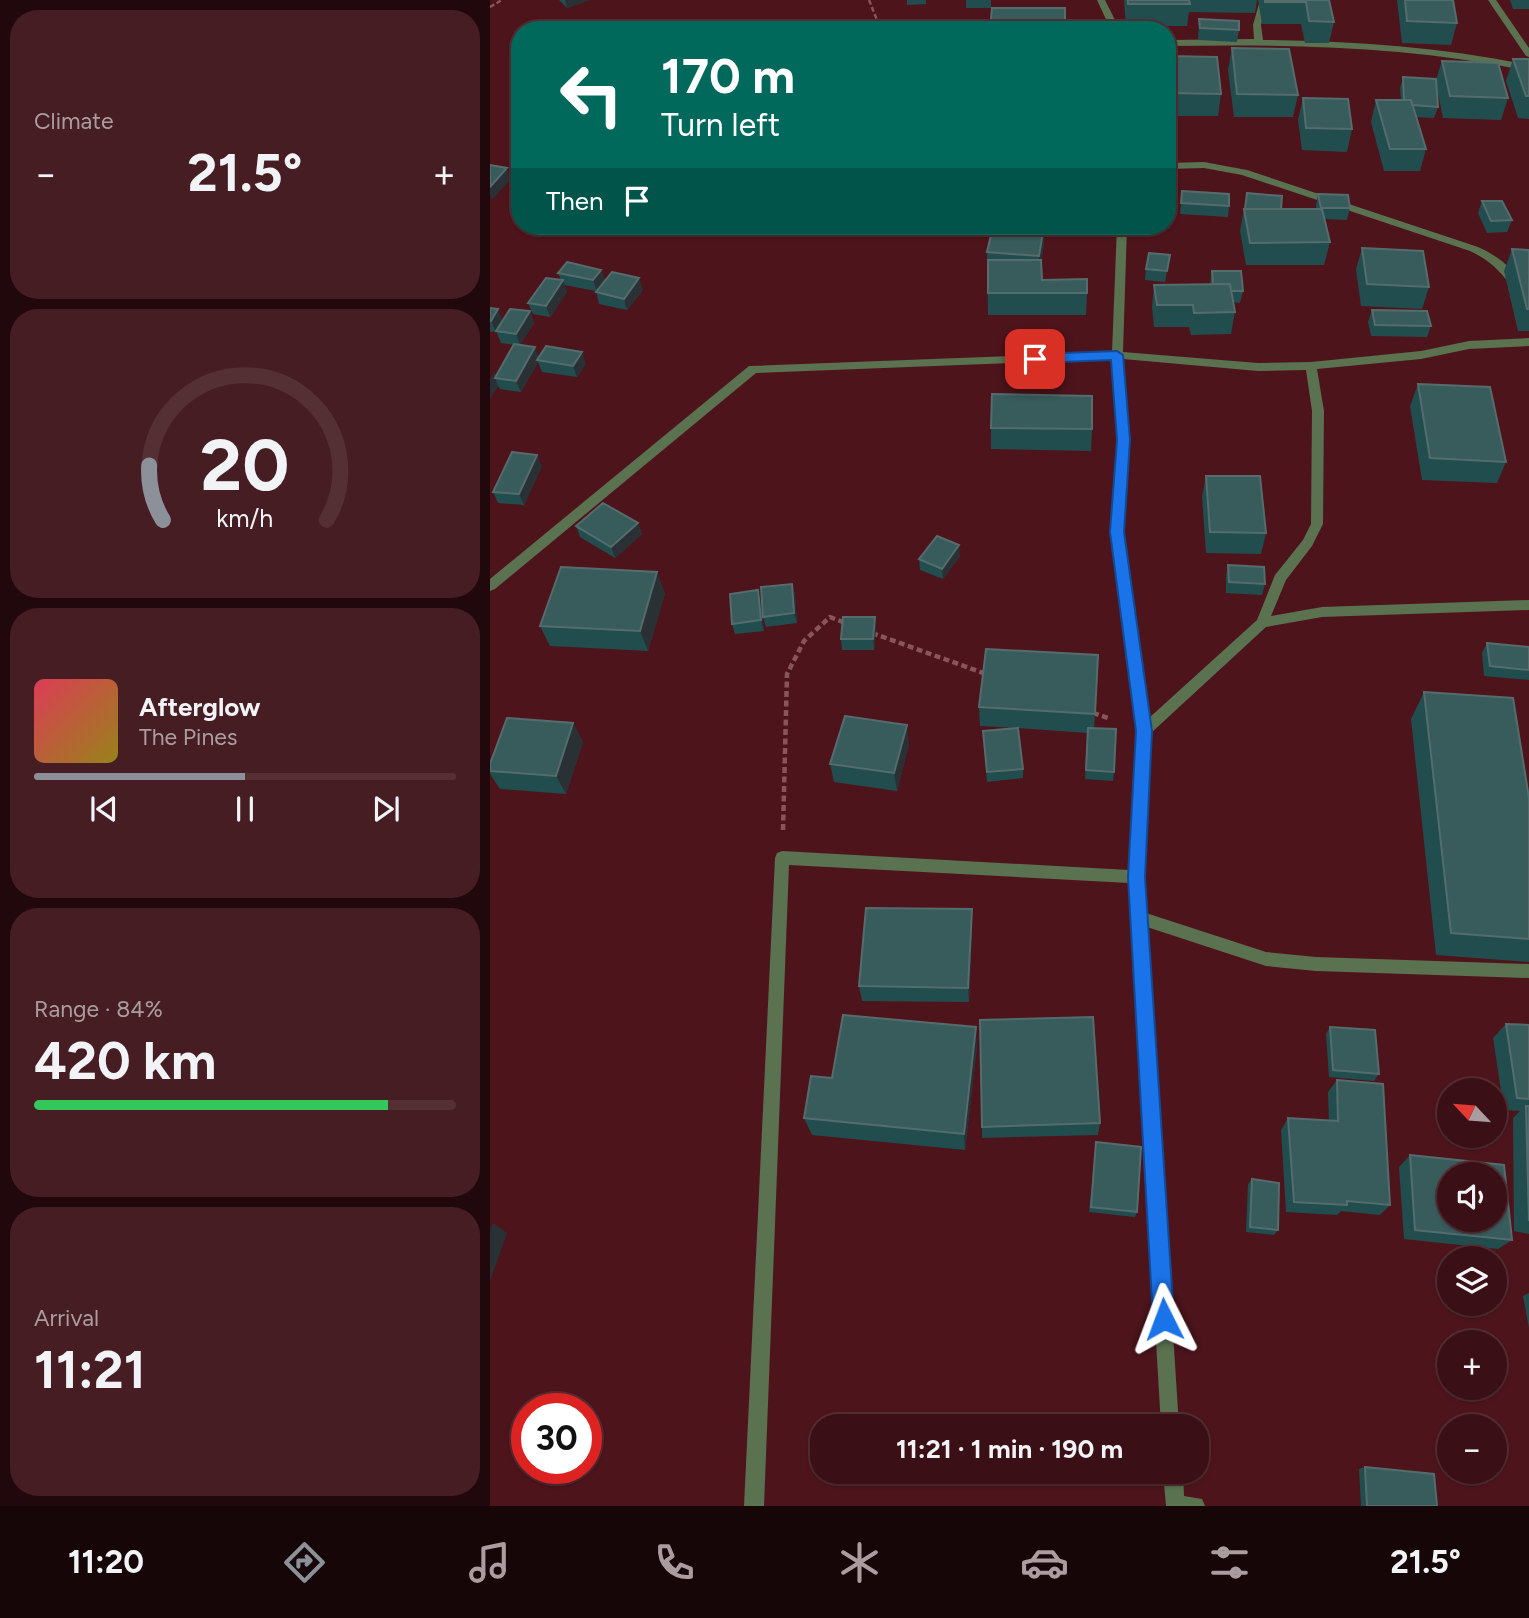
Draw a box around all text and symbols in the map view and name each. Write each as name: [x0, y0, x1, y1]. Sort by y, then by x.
text: 170 m: [661, 46, 795, 105]
icon: left: [546, 49, 637, 140]
text: Turn left: [661, 106, 780, 144]
text: Climate: [34, 107, 113, 135]
text: 21.5°: [188, 142, 302, 204]
text: −: [34, 151, 58, 197]
text: +: [432, 151, 456, 197]
icon: arrive: [618, 182, 656, 220]
text: Then: [546, 185, 604, 217]
pin: [1005, 329, 1065, 389]
icon: arrive: [1016, 340, 1054, 378]
text: 20: [200, 421, 290, 508]
text: km/h: [216, 503, 274, 533]
text: Afterglow: [139, 691, 261, 723]
text: The Pines: [139, 723, 238, 751]
icon: previous: [85, 790, 123, 828]
icon: pause: [226, 790, 264, 828]
icon: next: [367, 790, 405, 828]
text: Range · 84%: [34, 995, 163, 1023]
text: 420 km: [34, 1030, 216, 1092]
north arrow: [1437, 1078, 1507, 1148]
map controls: [1437, 1078, 1507, 1484]
button: sound: [1437, 1162, 1507, 1232]
button: layers: [1437, 1246, 1507, 1316]
position arrow: [1127, 1282, 1201, 1356]
text: Arrival: [34, 1304, 99, 1332]
button: +: [1437, 1330, 1507, 1400]
text: 11:21: [34, 1339, 146, 1401]
speed limit sign: 30: [511, 1393, 602, 1484]
button: −: [1437, 1414, 1507, 1484]
text: 11:21 · 1 min · 190 m: [896, 1433, 1123, 1465]
icon: directions: [280, 1538, 329, 1587]
icon: music: [465, 1538, 514, 1587]
icon: phone: [650, 1538, 699, 1587]
icon: climate: [835, 1538, 884, 1587]
icon: car: [1020, 1538, 1069, 1587]
icon: filters: [1205, 1538, 1254, 1587]
text: 11:20: [68, 1543, 144, 1581]
text: 21.5°: [1390, 1543, 1461, 1581]

